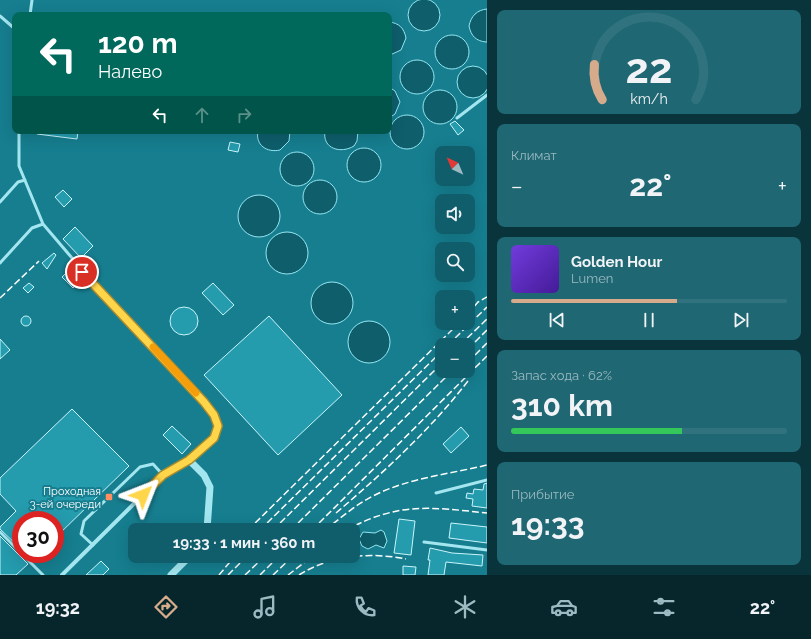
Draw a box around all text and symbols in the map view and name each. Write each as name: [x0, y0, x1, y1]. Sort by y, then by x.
text: 120 m: [98, 27, 178, 60]
icon: left: [32, 28, 84, 80]
text: 22: [626, 44, 672, 93]
text: Налево: [98, 61, 162, 82]
text: km/h: [630, 91, 668, 107]
icon: left: [149, 104, 171, 126]
icon: ahead: [191, 104, 213, 126]
icon: right: [233, 104, 255, 126]
north arrow: [435, 146, 475, 186]
map controls: [435, 146, 475, 378]
text: Климат: [511, 148, 557, 163]
text: 22°: [629, 168, 671, 203]
text: −: [511, 173, 523, 199]
text: +: [778, 173, 787, 199]
button: sound: [435, 194, 475, 234]
button: search: [435, 242, 475, 282]
text: Golden Hour: [571, 253, 662, 271]
pin: [65, 255, 99, 289]
icon: arrive: [71, 261, 93, 283]
text: Lumen: [571, 271, 613, 286]
button: +: [435, 290, 475, 330]
icon: previous: [546, 309, 568, 331]
icon: pause: [638, 309, 660, 331]
icon: next: [730, 309, 752, 331]
button: −: [435, 338, 475, 378]
text: Запас хода · 62%: [511, 368, 612, 383]
text: 310 km: [511, 388, 613, 423]
position arrow: [122, 474, 164, 516]
place label: Проходная 3-ей очереди: [30, 485, 101, 511]
text: Прибытие: [511, 487, 574, 502]
marker: Проходная 3-ей очереди: [104, 492, 114, 502]
text: 19:33: [511, 507, 584, 542]
speed limit sign: 30: [12, 511, 64, 563]
text: 19:33 · 1 мин · 360 m: [173, 534, 315, 552]
icon: directions: [152, 593, 180, 621]
icon: music: [251, 593, 279, 621]
icon: phone: [351, 593, 379, 621]
icon: climate: [451, 593, 479, 621]
icon: car: [550, 593, 578, 621]
icon: filters: [650, 593, 678, 621]
text: 19:32: [36, 597, 80, 618]
text: 22°: [750, 597, 775, 618]

